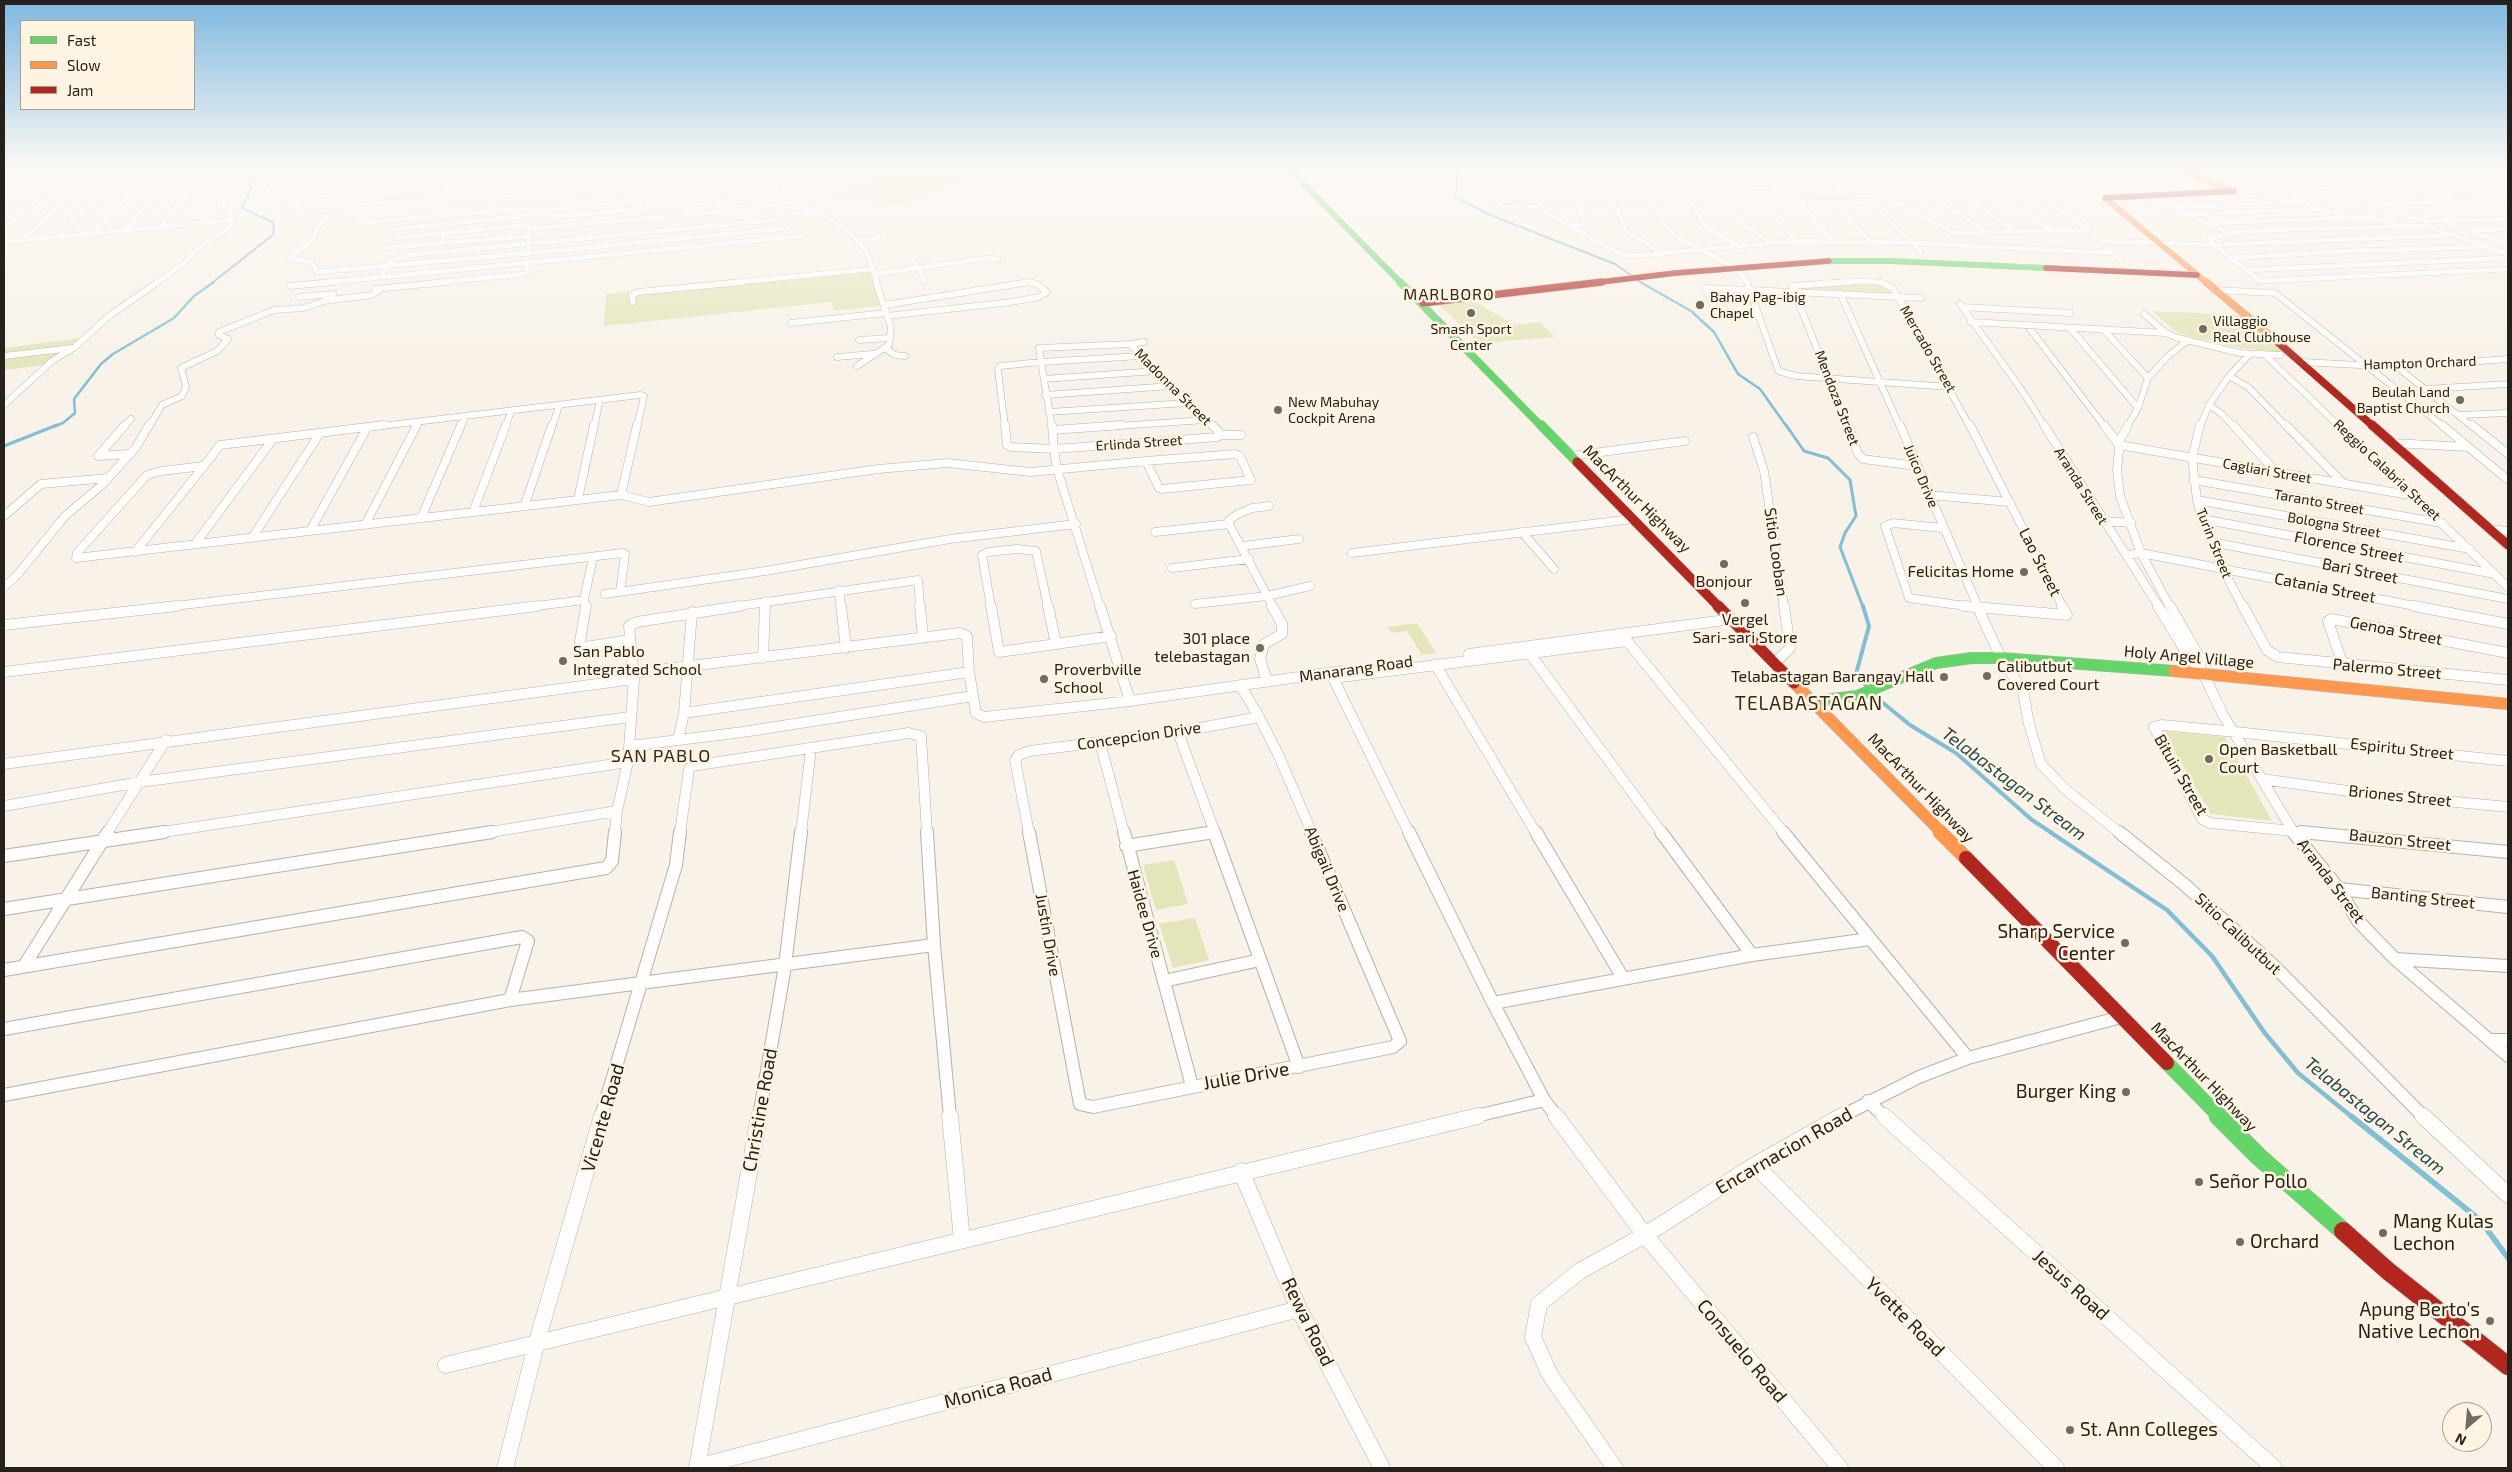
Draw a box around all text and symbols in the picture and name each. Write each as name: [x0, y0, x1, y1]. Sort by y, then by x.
legend: [20, 20, 195, 110]
text: Fast: [67, 31, 96, 49]
text: Slow: [67, 56, 101, 74]
text: Jam: [67, 81, 93, 99]
district label: MARLBORO: [1402, 285, 1496, 305]
place label: Bahay Pag-ibig Chapel: [1710, 289, 1805, 322]
marker: Bahay Pag-ibig Chapel: [1694, 299, 1706, 311]
street label: Mercado Street: [1896, 302, 1960, 396]
marker: Smash Sport Center: [1465, 307, 1477, 319]
place label: Villaggio Real Clubhouse: [2213, 313, 2311, 346]
place label: Smash Sport Center: [1430, 321, 1512, 354]
marker: Villaggio Real Clubhouse: [2197, 323, 2209, 335]
street label: Madonna Street: [1131, 345, 1215, 429]
street label: Mendoza Street: [1811, 348, 1863, 448]
street label: Hampton Orchard: [2363, 353, 2477, 373]
place label: Beulah Land Baptist Church: [2357, 384, 2450, 417]
place label: New Mabuhay Cockpit Arena: [1288, 394, 1379, 427]
marker: Beulah Land Baptist Church: [2454, 394, 2466, 406]
marker: New Mabuhay Cockpit Arena: [1272, 404, 1284, 416]
street label: Reggio Calabria Street: [2330, 416, 2444, 524]
street label: Erlinda Street: [1095, 432, 1183, 454]
street label: MacArthur Highway: [1579, 441, 1695, 557]
street label: Juico Drive: [1900, 442, 1942, 510]
street label: Aranda Street: [2051, 444, 2111, 528]
street label: Cagliari Street: [2221, 455, 2313, 487]
street label: Taranto Street: [2273, 486, 2365, 518]
street label: Turin Street: [2192, 505, 2236, 581]
street label: Sitio Looban: [1760, 506, 1792, 598]
street label: Bologna Street: [2286, 509, 2382, 541]
street label: Lao Street: [2015, 525, 2065, 599]
street label: Florence Street: [2293, 527, 2405, 567]
street label: Bari Street: [2320, 554, 2400, 588]
marker: Bonjour: [1718, 558, 1730, 570]
place label: Felicitas Home: [1908, 562, 2014, 582]
marker: Felicitas Home: [2018, 566, 2030, 578]
street label: Catania Street: [2273, 569, 2377, 607]
place label: Bonjour: [1696, 572, 1752, 592]
marker: Vergel Sari-sari Store: [1739, 597, 1751, 609]
place label: Vergel Sari-sari Store: [1692, 610, 1798, 648]
street label: Genoa Street: [2348, 613, 2444, 649]
place label: 301 place telebastagan: [1154, 629, 1250, 667]
place label: San Pablo Integrated School: [573, 642, 702, 680]
marker: 301 place telebastagan: [1254, 642, 1266, 654]
street label: Holy Angel Village: [2123, 642, 2255, 672]
street label: Manarang Road: [1298, 652, 1414, 686]
marker: San Pablo Integrated School: [557, 655, 569, 667]
street label: Palermo Street: [2332, 655, 2442, 683]
place label: Calibutbut Covered Court: [1997, 657, 2099, 695]
place label: Proverbville School: [1054, 660, 1142, 698]
place label: Telabastagan Barangay Hall: [1731, 667, 1934, 687]
marker: Calibutbut Covered Court: [1981, 670, 1993, 682]
marker: Telabastagan Barangay Hall: [1938, 671, 1950, 683]
marker: Proverbville School: [1038, 673, 1050, 685]
district label: TELABASTAGAN: [1733, 693, 1885, 715]
street label: Concepcion Drive: [1076, 718, 1202, 754]
water label: Telabastagan Stream: [1938, 723, 2090, 845]
street label: MacArthur Highway: [1864, 729, 1978, 847]
street label: Bituin Street: [2150, 731, 2212, 819]
street label: Espiritu Street: [2349, 734, 2455, 764]
place label: Open Basketball Court: [2219, 740, 2337, 778]
district label: SAN PABLO: [610, 745, 712, 767]
marker: Open Basketball Court: [2203, 753, 2215, 765]
street label: Briones Street: [2348, 781, 2452, 811]
street label: Abigail Drive: [1300, 823, 1354, 915]
street label: Bauzon Street: [2348, 825, 2452, 855]
street label: Aranda Street: [2293, 835, 2369, 927]
street label: Haidee Drive: [1123, 867, 1167, 961]
street label: Banting Street: [2370, 883, 2476, 913]
street label: Sitio Calibutbut: [2191, 889, 2285, 979]
street label: Justin Drive: [1031, 892, 1065, 978]
place label: Sharp Service Center: [1997, 921, 2115, 965]
marker: Sharp Service Center: [2119, 937, 2131, 949]
street label: MacArthur Highway: [2147, 1018, 2261, 1136]
street label: Christine Road: [738, 1046, 782, 1174]
water label: Telabastagan Stream: [2300, 1053, 2450, 1179]
street label: Julie Drive: [1201, 1057, 1291, 1095]
street label: Vicente Road: [577, 1061, 629, 1175]
place label: Burger King: [2016, 1081, 2116, 1103]
marker: Burger King: [2120, 1086, 2132, 1098]
street label: Encarnacion Road: [1711, 1103, 1857, 1199]
place label: Señor Pollo: [2209, 1171, 2308, 1193]
marker: Señor Pollo: [2193, 1176, 2205, 1188]
place label: Mang Kulas Lechon: [2393, 1211, 2494, 1255]
marker: Mang Kulas Lechon: [2377, 1227, 2389, 1239]
place label: Orchard: [2250, 1231, 2319, 1253]
marker: Orchard: [2234, 1236, 2246, 1248]
street label: Jesus Road: [2028, 1245, 2114, 1325]
street label: Yvette Road: [1860, 1272, 1950, 1362]
street label: Rewa Road: [1277, 1274, 1339, 1370]
street label: Consuelo Road: [1692, 1295, 1792, 1407]
place label: Apung Berto's Native Lechon: [2358, 1299, 2480, 1343]
marker: Apung Berto's Native Lechon: [2484, 1315, 2496, 1327]
street label: Monica Road: [941, 1363, 1055, 1413]
north arrow: [2442, 1402, 2492, 1452]
place label: St. Ann Colleges: [2080, 1419, 2218, 1441]
marker: St. Ann Colleges: [2064, 1424, 2076, 1436]
text: N: [2452, 1430, 2469, 1450]

